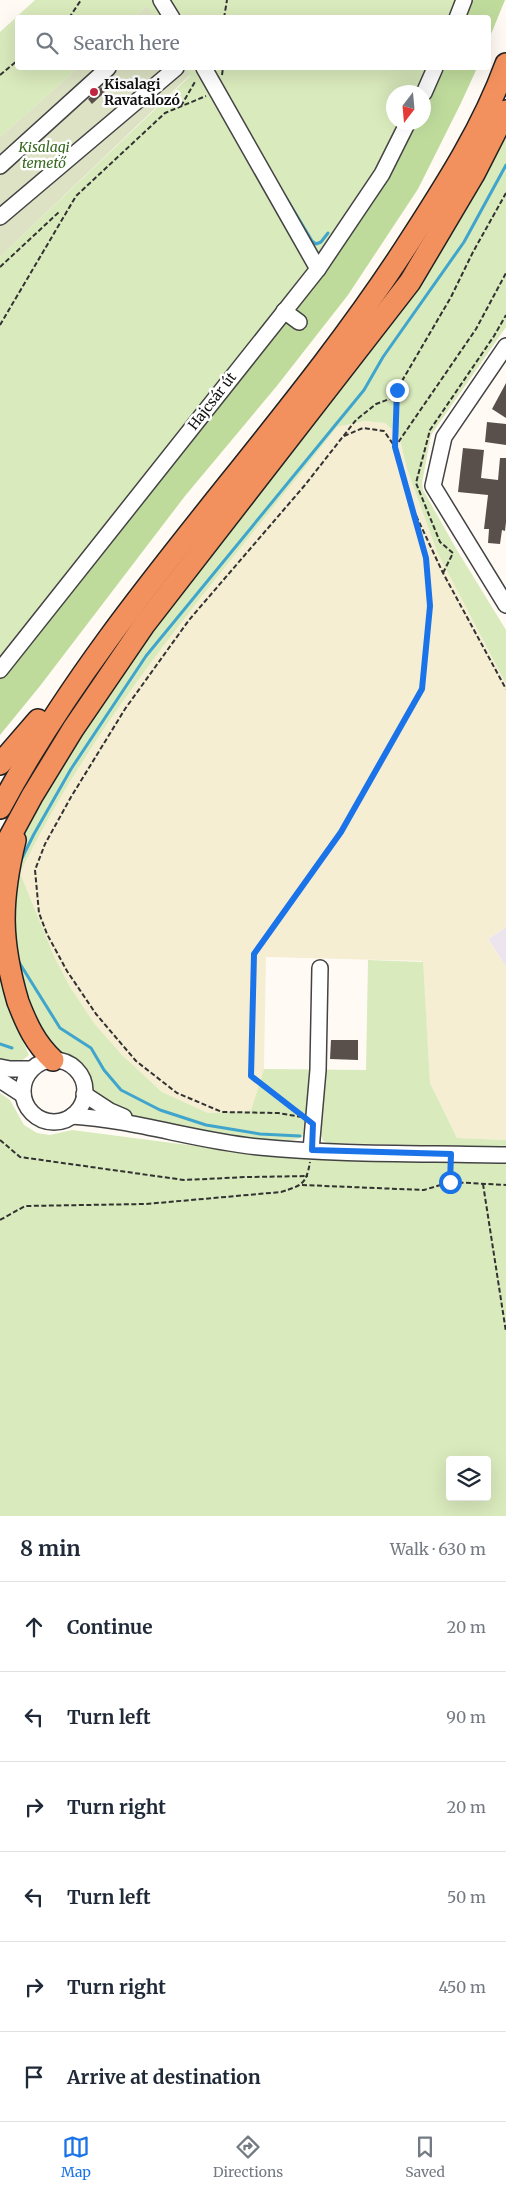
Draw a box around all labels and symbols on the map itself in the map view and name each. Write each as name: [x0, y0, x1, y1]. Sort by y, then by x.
place label: Kisalagi Ravatalozó: [104, 75, 180, 109]
north arrow: [386, 85, 431, 130]
marker: Kisalagi Ravatalozó: [88, 86, 100, 98]
park label: Kisalagi temető: [17, 138, 70, 172]
street label: Hajcsár út: [184, 368, 240, 433]
route end: [386, 379, 409, 402]
route start: [439, 1171, 462, 1194]

